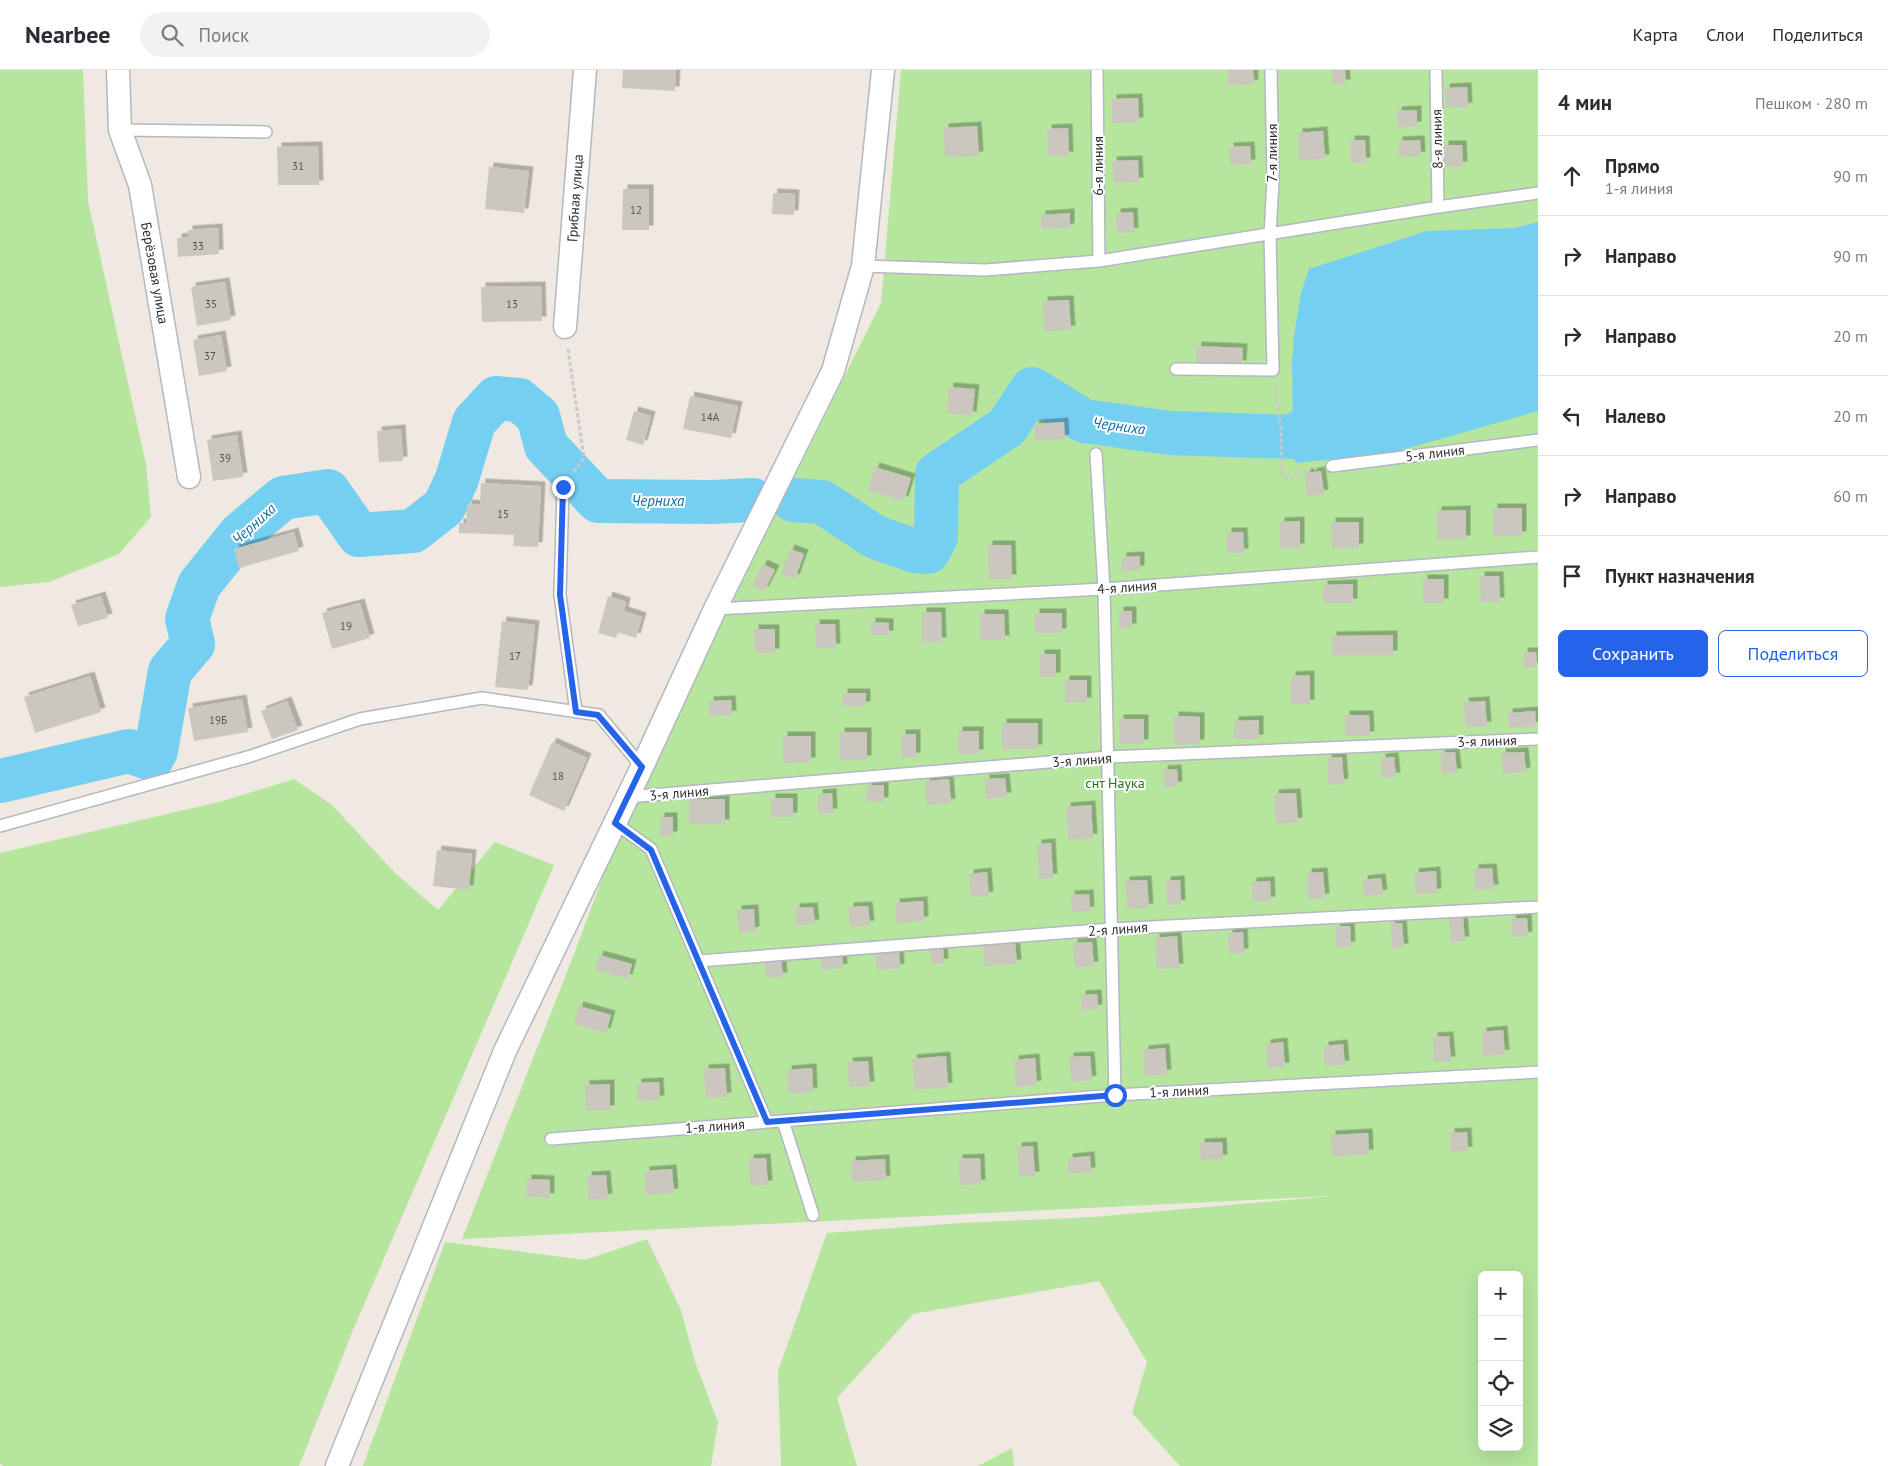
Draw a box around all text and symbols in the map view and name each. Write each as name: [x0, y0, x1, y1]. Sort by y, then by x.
search box: [140, 12, 490, 57]
text: Nearbee: [25, 19, 110, 50]
icon: search: [158, 21, 186, 49]
text: Поиск: [198, 23, 249, 47]
text: Карта: [1633, 23, 1678, 46]
text: Слои: [1706, 23, 1744, 46]
text: Поделиться: [1772, 23, 1863, 46]
text: 4 мин: [1558, 89, 1612, 116]
text: Пешком · 280 m: [1755, 93, 1868, 113]
street label: 8-я линия: [1427, 109, 1447, 169]
street label: 7-я линия: [1263, 124, 1281, 182]
street label: 6-я линия: [1089, 136, 1107, 196]
street label: Грибная улица: [563, 153, 587, 242]
text: Прямо: [1605, 154, 1660, 178]
house number: 31: [292, 159, 304, 173]
icon: ahead: [1558, 162, 1586, 190]
text: 90 m: [1833, 166, 1868, 186]
text: 1-я линия: [1605, 178, 1673, 198]
house number: 12: [630, 203, 642, 217]
street label: Берёзовая улица: [137, 221, 173, 325]
house number: 33: [192, 239, 204, 253]
icon: right: [1558, 242, 1586, 270]
text: Направо: [1605, 244, 1676, 268]
text: 90 m: [1833, 246, 1868, 266]
house number: 35: [205, 297, 217, 311]
house number: 13: [506, 297, 518, 311]
icon: right: [1558, 322, 1586, 350]
text: Направо: [1605, 324, 1676, 348]
text: 20 m: [1833, 326, 1868, 346]
house number: 37: [204, 349, 216, 363]
icon: left: [1558, 402, 1586, 430]
text: Налево: [1605, 404, 1666, 428]
text: 20 m: [1833, 406, 1868, 426]
house number: 14А: [701, 410, 720, 424]
water label: Черниха: [1092, 412, 1147, 439]
street label: 5-я линия: [1404, 440, 1466, 466]
house number: 39: [219, 451, 231, 465]
route end: [552, 476, 575, 499]
icon: right: [1558, 482, 1586, 510]
text: Направо: [1605, 484, 1676, 508]
text: 60 m: [1833, 486, 1868, 506]
water label: Черниха: [632, 491, 685, 510]
water label: Черниха: [228, 498, 280, 548]
house number: 15: [497, 507, 509, 521]
icon: arrive: [1558, 562, 1586, 590]
text: Пункт назначения: [1605, 564, 1755, 588]
street label: 4-я линия: [1097, 576, 1157, 598]
house number: 19: [340, 619, 352, 633]
button: Сохранить: [1558, 630, 1708, 677]
button: Поделиться: [1718, 630, 1868, 677]
house number: 17: [509, 649, 521, 663]
house number: 19Б: [209, 713, 227, 727]
street label: 3-я линия: [1457, 731, 1517, 751]
street label: 3-я линия: [1052, 749, 1112, 771]
house number: 18: [552, 769, 564, 783]
park label: снт Наука: [1085, 774, 1145, 792]
street label: 3-я линия: [649, 781, 709, 805]
street label: 2-я линия: [1088, 918, 1148, 940]
street label: 1-я линия: [1149, 1080, 1209, 1102]
route start: [1104, 1084, 1127, 1107]
street label: 1-я линия: [685, 1115, 745, 1137]
map controls: [1478, 1271, 1523, 1451]
button: +: [1478, 1271, 1523, 1316]
button: −: [1478, 1316, 1523, 1361]
button: locate: [1478, 1361, 1523, 1406]
button: layers: [1478, 1406, 1523, 1451]

